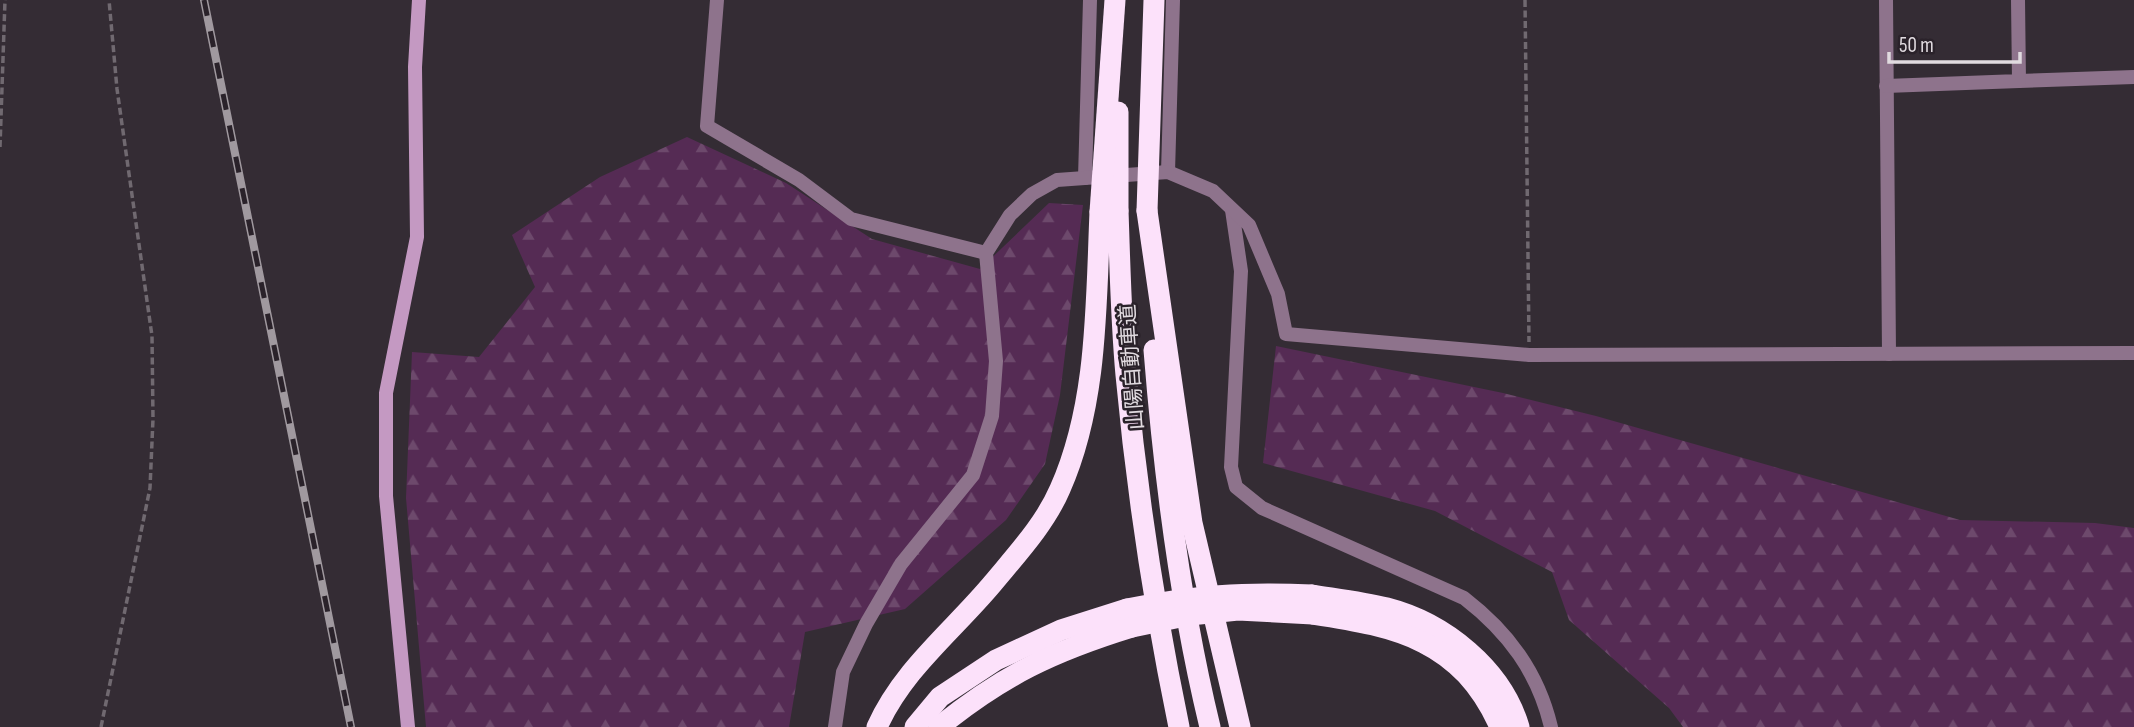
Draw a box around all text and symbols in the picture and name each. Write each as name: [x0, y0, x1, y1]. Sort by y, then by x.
scale bar: [1889, 21, 2020, 65]
text: 50 m: [1899, 33, 1934, 58]
street label: 山陽自動車道: [1115, 303, 1149, 431]

